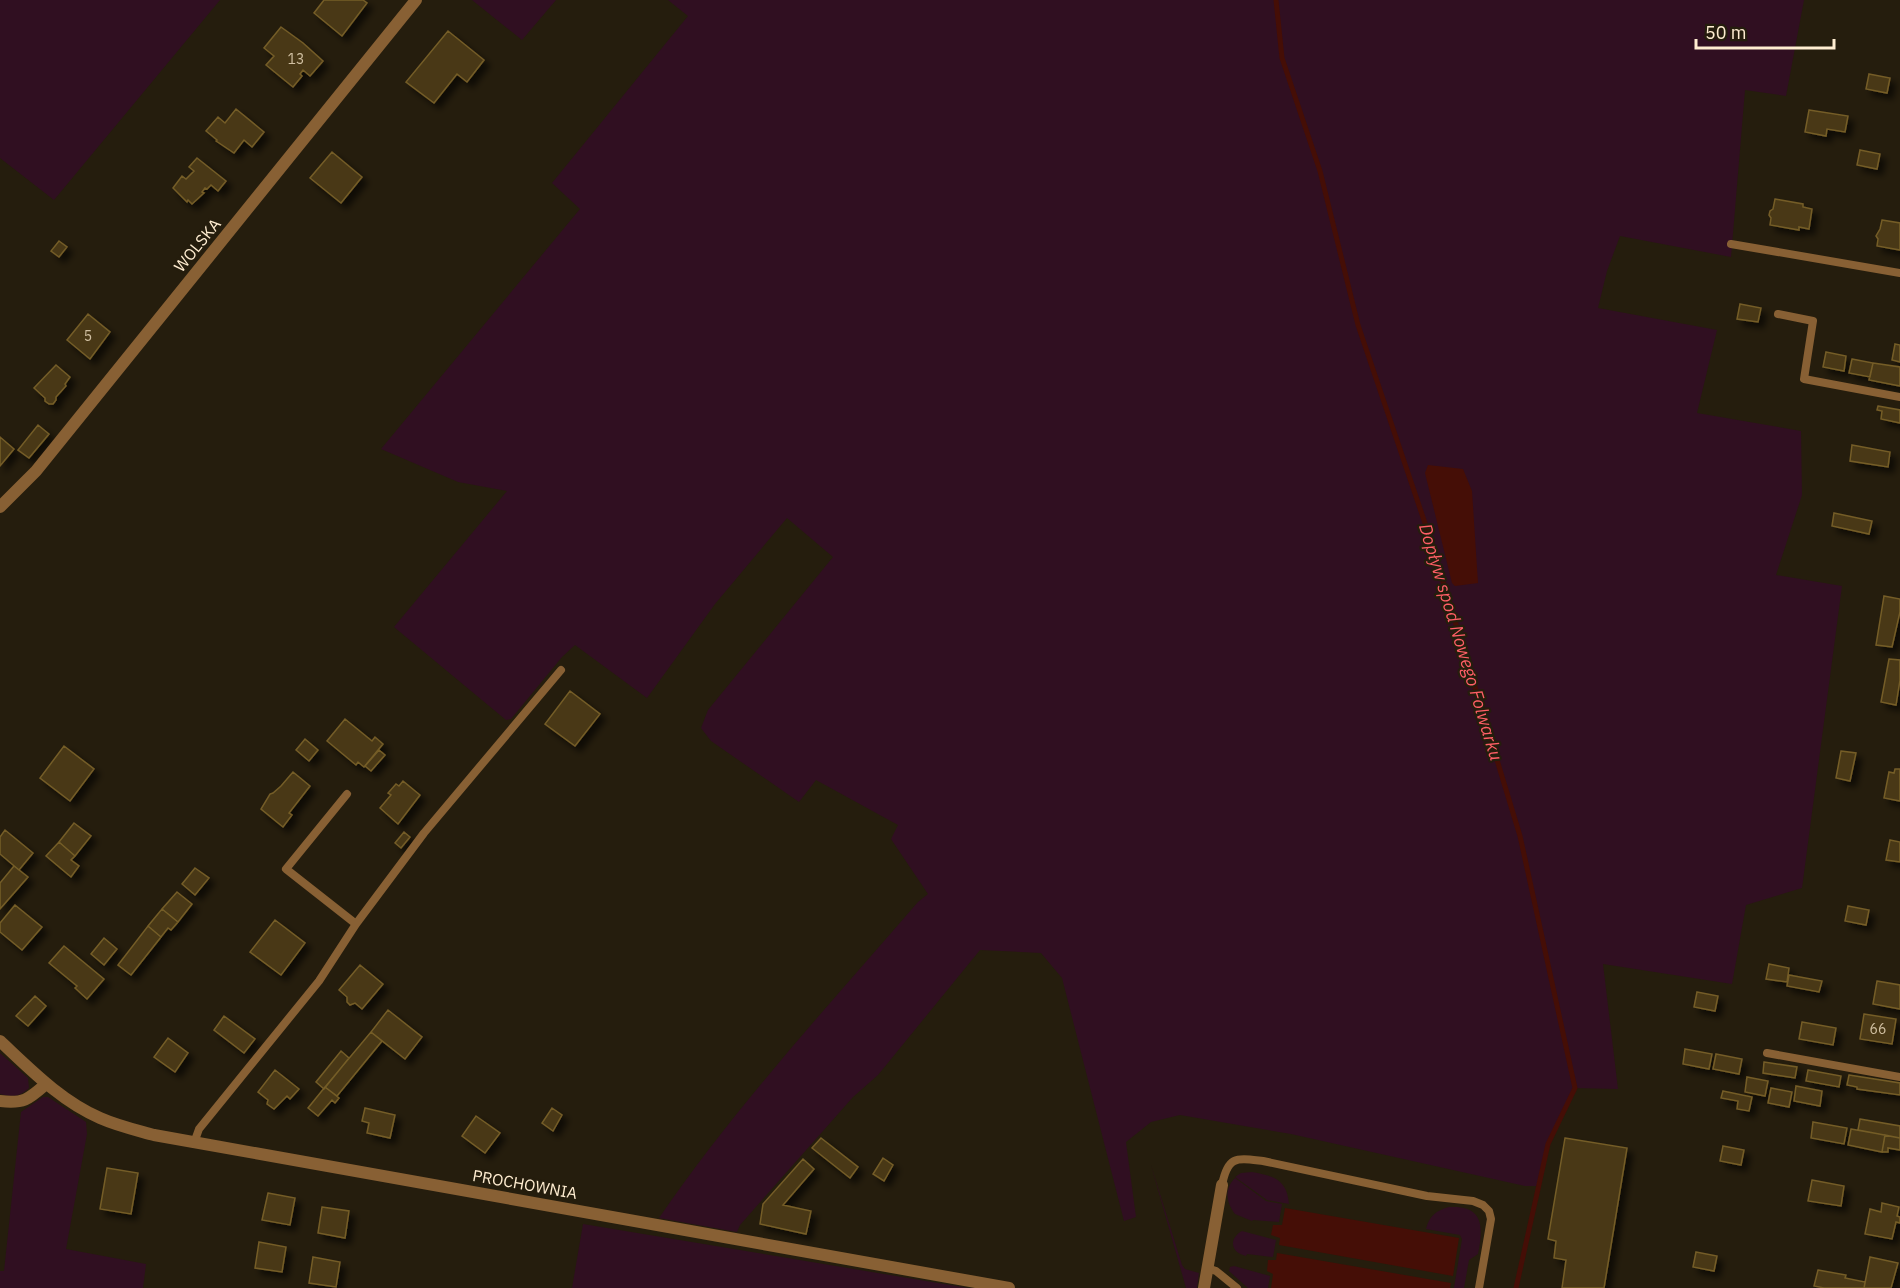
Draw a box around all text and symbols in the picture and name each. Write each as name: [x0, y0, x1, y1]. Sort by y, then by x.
scale bar: [1696, 12, 1834, 50]
text: 50 m: [1705, 21, 1747, 44]
house number: 13: [288, 50, 304, 68]
street label: WOLSKA: [169, 214, 225, 276]
house number: 5: [84, 327, 92, 345]
water label: Dopływ spod Nowego Folwarku: [1414, 520, 1508, 764]
house number: 66: [1870, 1020, 1886, 1038]
street label: PROCHOWNIA: [471, 1165, 579, 1203]

